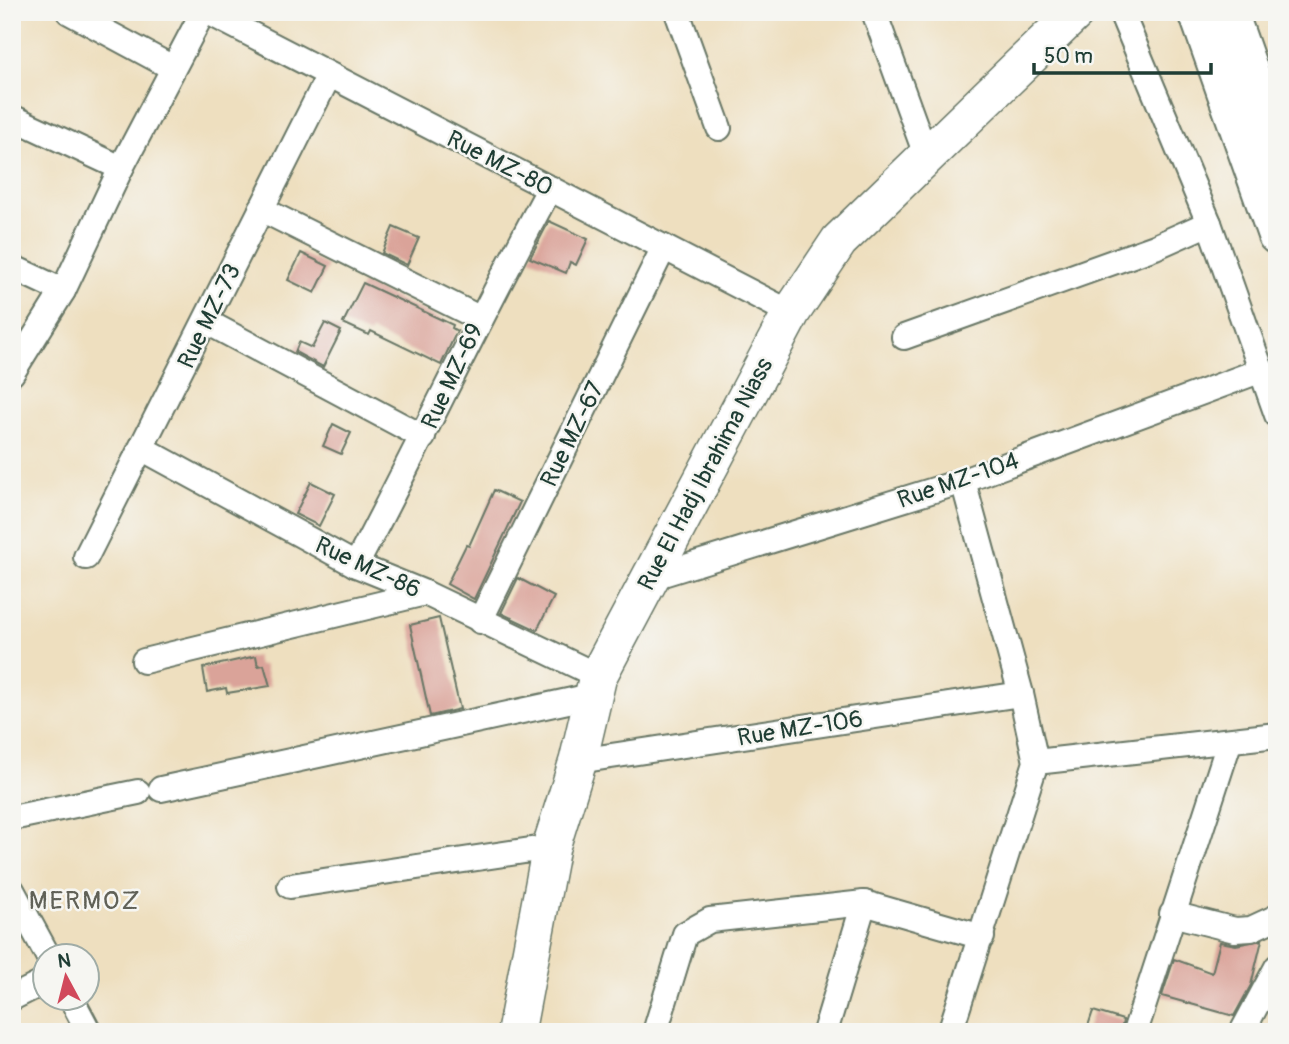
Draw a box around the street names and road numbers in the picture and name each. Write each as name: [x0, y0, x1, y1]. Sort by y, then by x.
street label: Rue MZ-80: [442, 124, 558, 203]
street label: Rue MZ-73: [172, 259, 247, 373]
street label: Rue MZ-69: [415, 319, 490, 434]
street label: Rue El Hadj Ibrahima Niass: [632, 353, 779, 596]
street label: Rue MZ-67: [535, 377, 610, 491]
street label: Rue MZ-104: [894, 446, 1023, 515]
street label: Rue MZ-86: [310, 530, 425, 604]
street label: Rue MZ-106: [735, 704, 865, 753]

